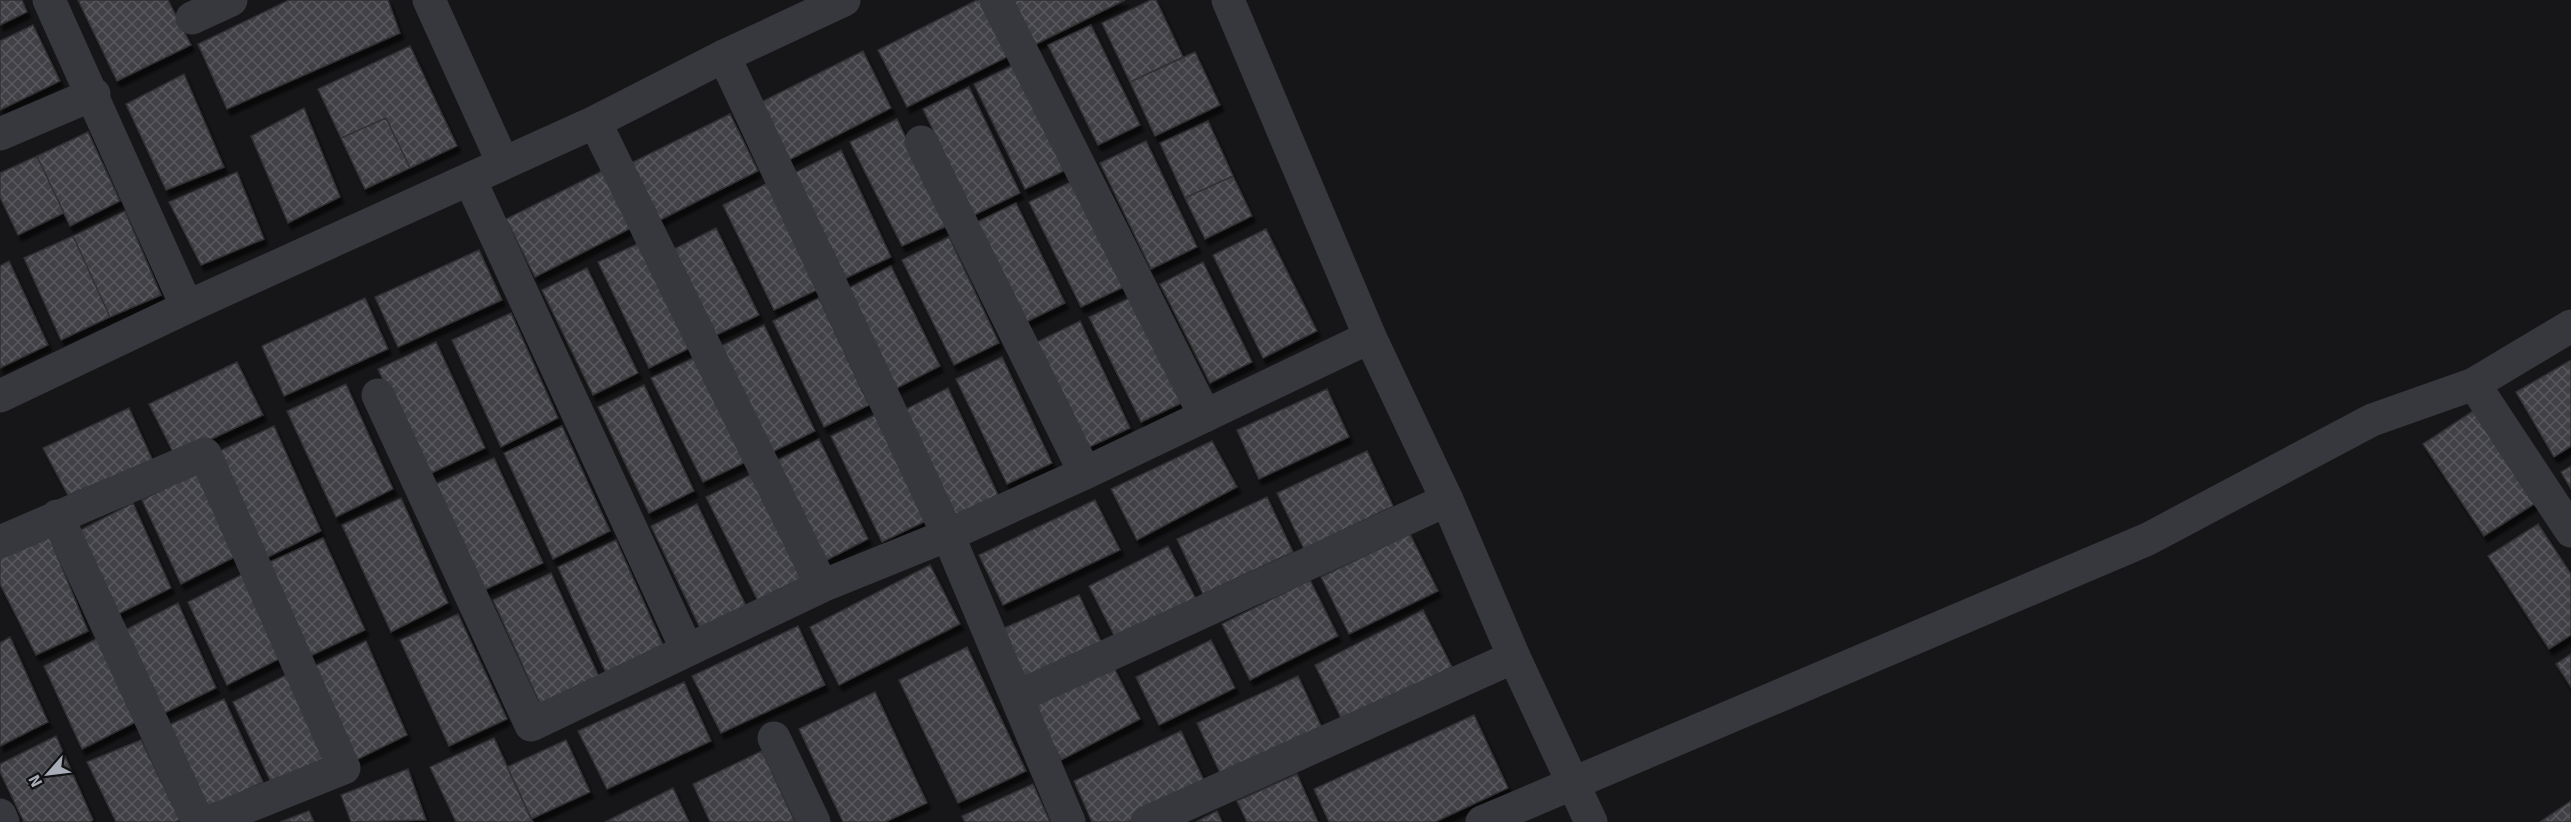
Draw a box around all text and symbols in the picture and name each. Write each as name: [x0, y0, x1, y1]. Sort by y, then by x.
north arrow: [18, 744, 78, 804]
text: N: [24, 771, 47, 790]

